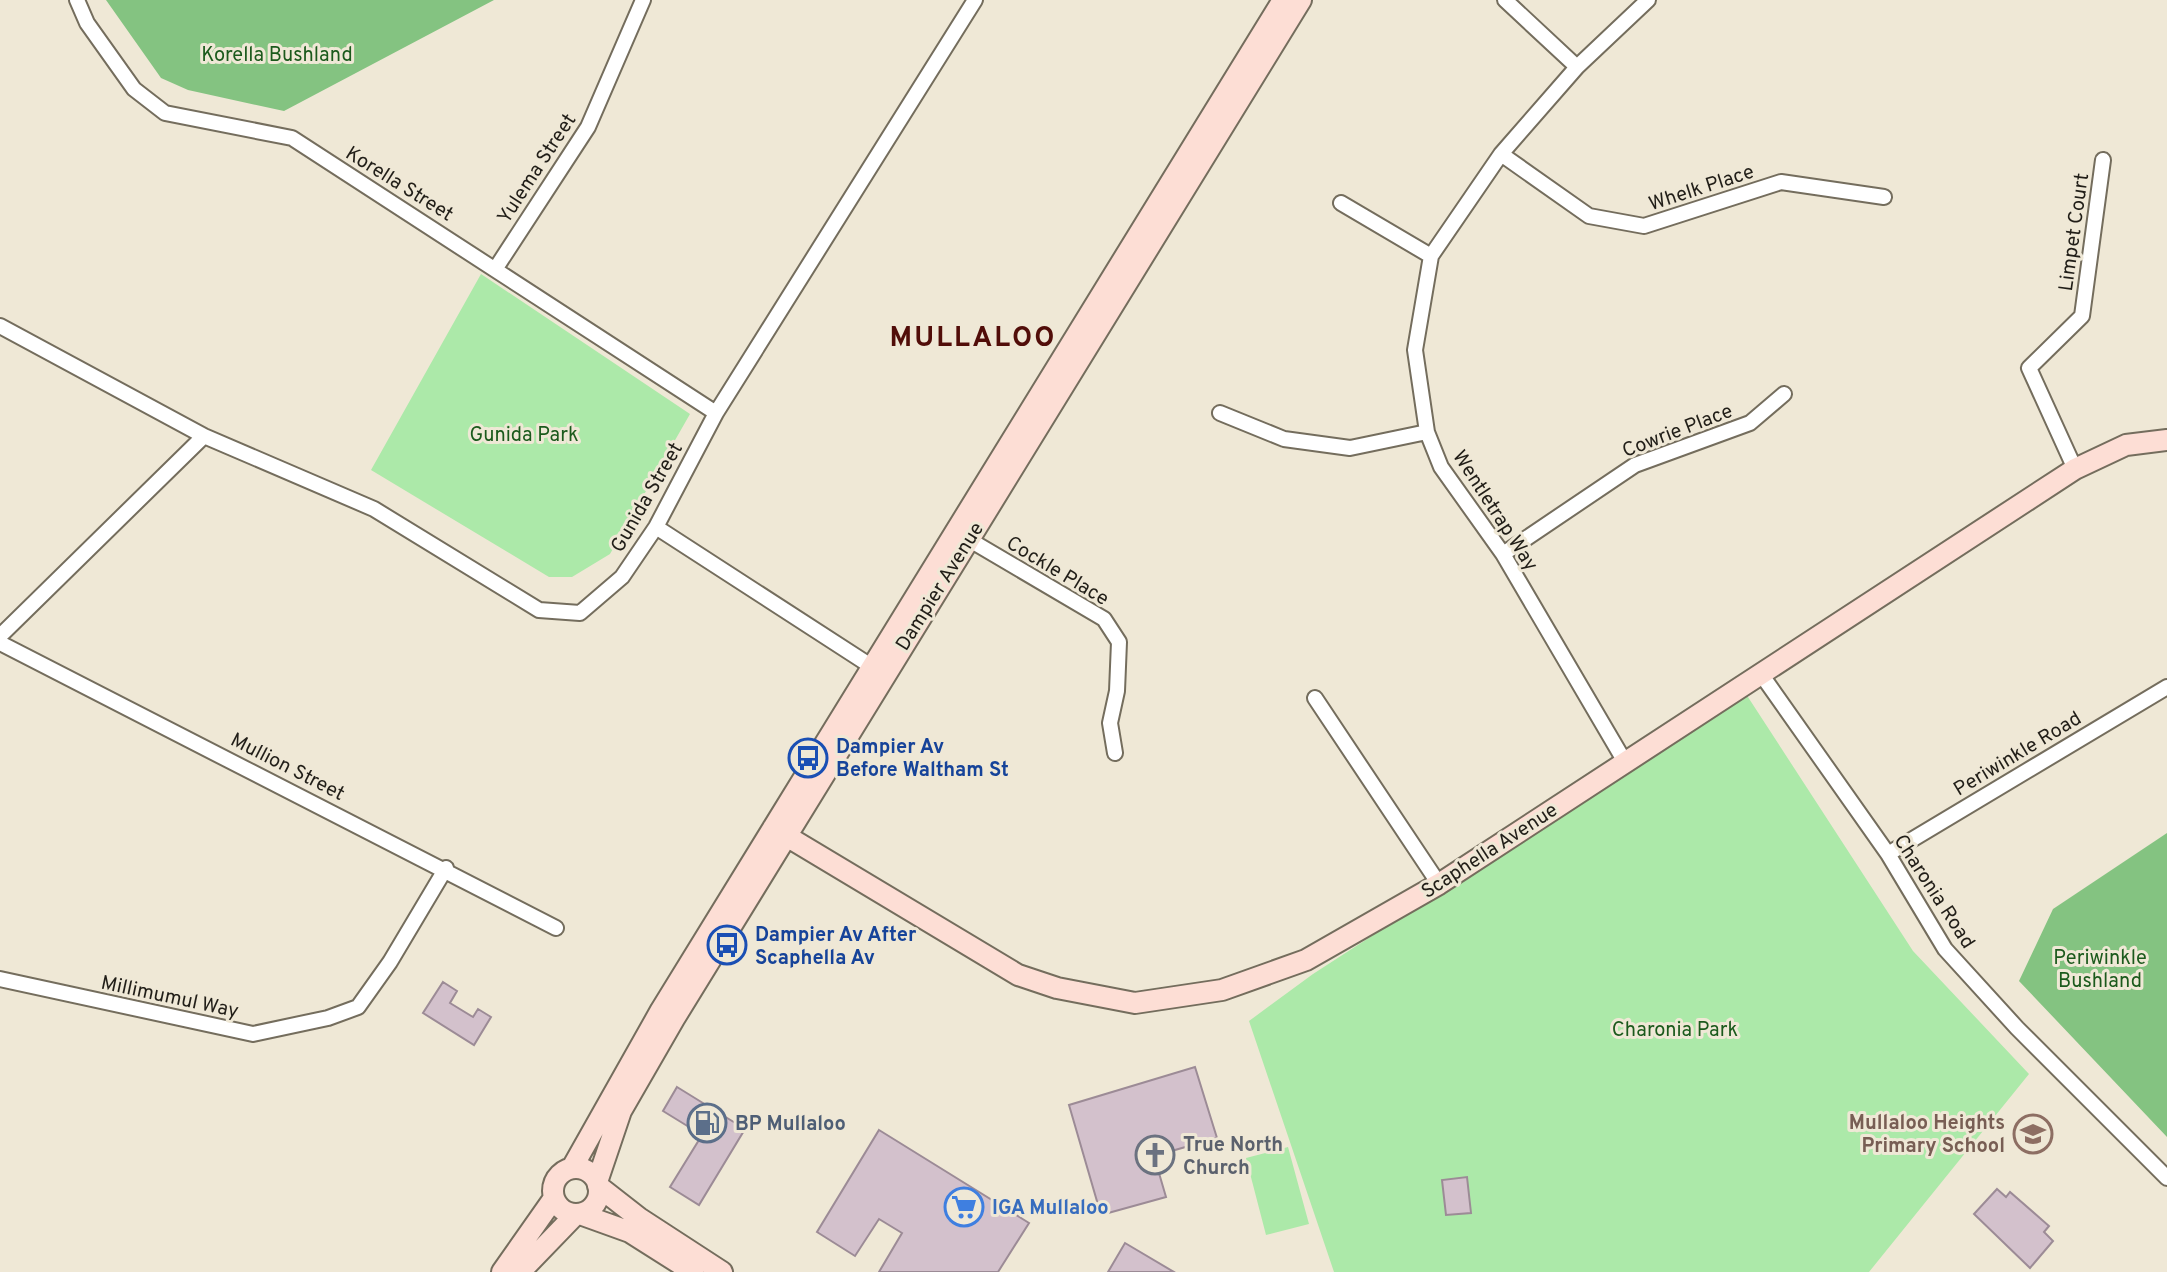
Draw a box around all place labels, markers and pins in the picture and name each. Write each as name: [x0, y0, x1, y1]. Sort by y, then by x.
place label: Dampier Av Before Waltham St: [836, 735, 1009, 784]
bus stop icon: Dampier Av Before Waltham St: [787, 737, 829, 779]
place label: Dampier Av After Scaphella Av: [755, 923, 917, 972]
bus stop icon: Dampier Av After Scaphella Av: [706, 924, 748, 966]
fuel station icon: BP Mullaloo: [686, 1102, 728, 1144]
place label: Mullaloo Heights Primary School: [1849, 1111, 2005, 1160]
place label: BP Mullaloo: [735, 1112, 846, 1138]
school or university icon: Mullaloo Heights Primary School: [2012, 1113, 2054, 1155]
place label: True North Church: [1183, 1133, 1283, 1182]
church icon: True North Church: [1134, 1134, 1176, 1176]
supermarket icon: IGA Mullaloo: [943, 1186, 985, 1228]
place label: IGA Mullaloo: [992, 1196, 1109, 1222]

